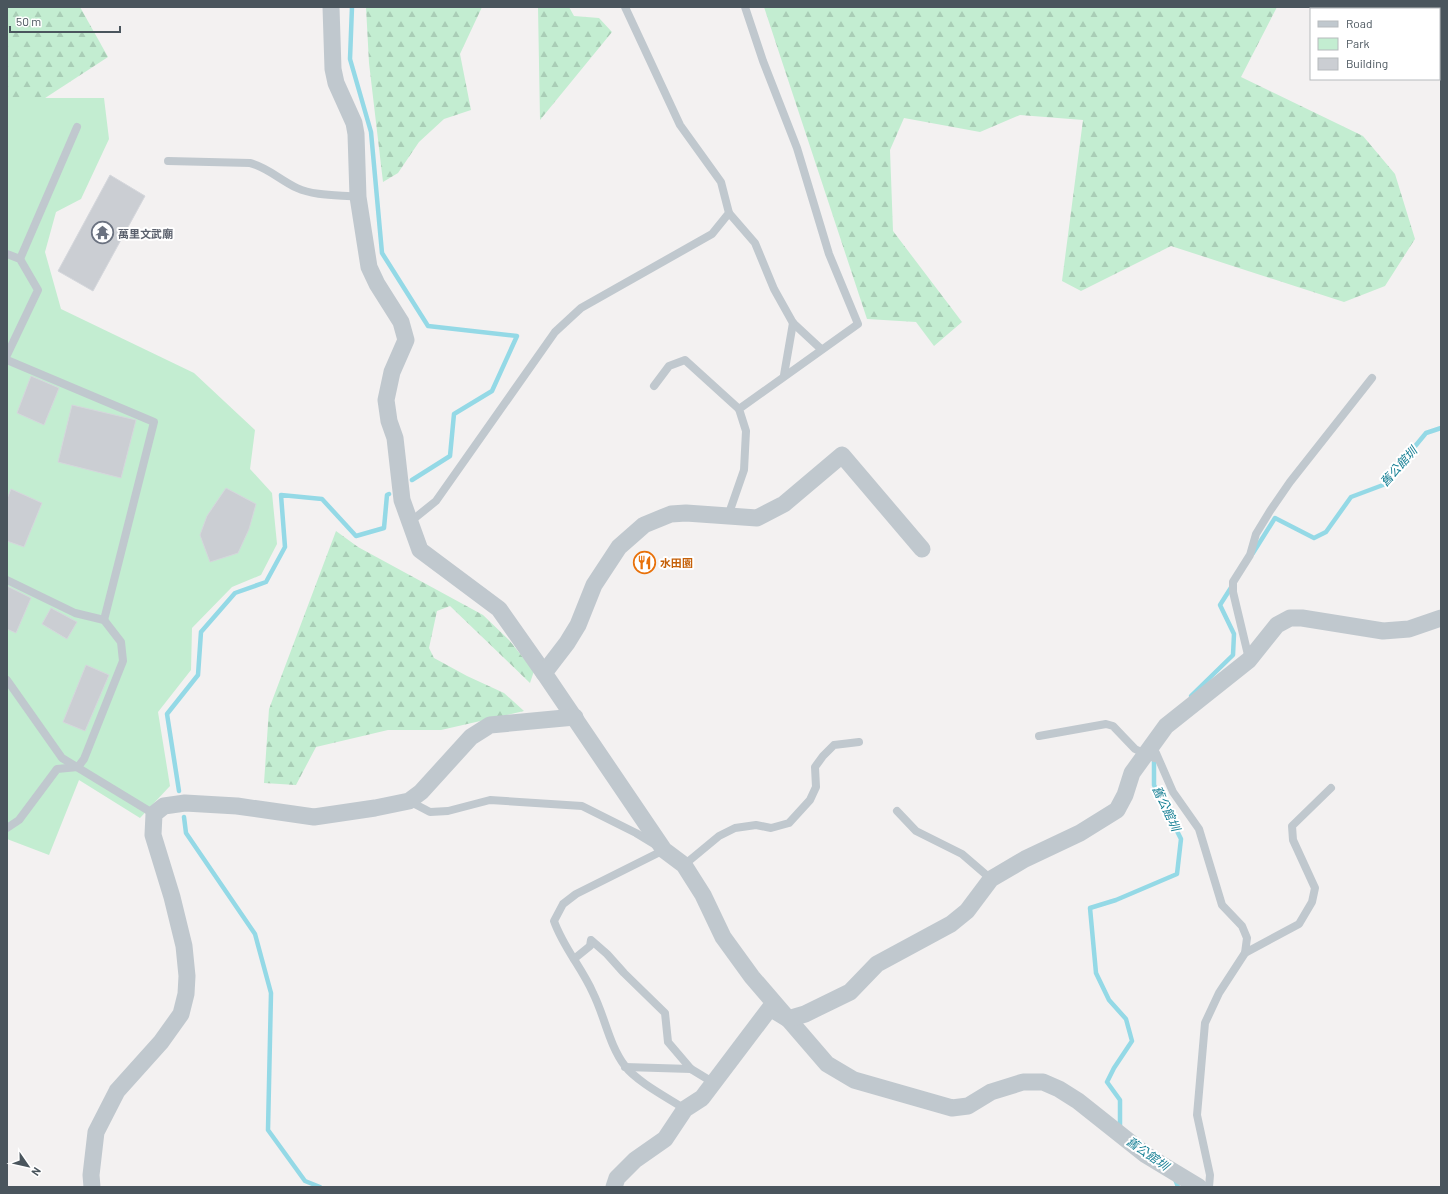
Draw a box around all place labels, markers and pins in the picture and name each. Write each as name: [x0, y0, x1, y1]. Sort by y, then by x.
temple icon: 萬里文武廟: [89, 220, 115, 246]
place label: 萬里文武廟: [118, 227, 173, 240]
restaurant icon: 水田園: [632, 549, 658, 575]
place label: 水田園: [660, 556, 693, 569]

